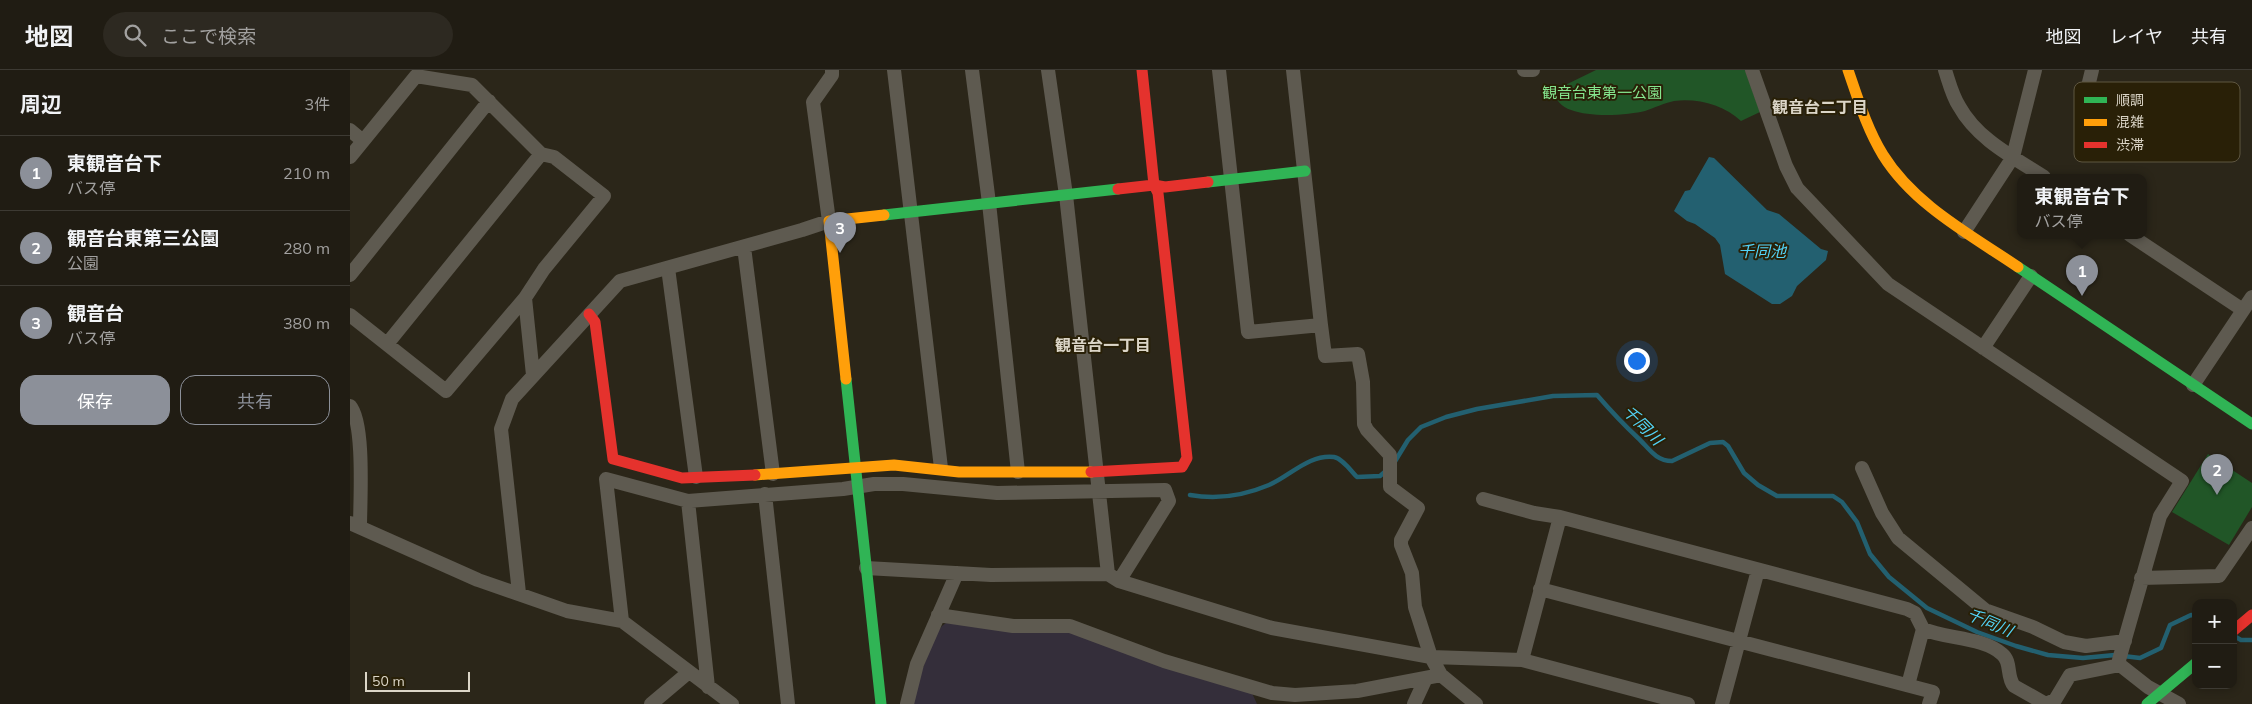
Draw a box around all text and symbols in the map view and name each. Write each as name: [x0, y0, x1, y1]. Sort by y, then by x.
search box: [103, 12, 453, 57]
text: 地図: [25, 21, 73, 51]
icon: search: [121, 21, 149, 49]
text: ここで検索: [161, 24, 256, 48]
text: 地図: [2046, 25, 2082, 48]
text: レイヤ: [2110, 25, 2163, 48]
text: 共有: [2191, 25, 2227, 48]
legend: [2074, 82, 2240, 162]
park label: 観音台東第一公園: [1542, 83, 1662, 102]
text: 周辺: [20, 91, 62, 117]
text: 順調: [2116, 91, 2144, 109]
text: 3件: [304, 94, 330, 114]
district label: 観音台二丁目: [1772, 97, 1868, 117]
text: 混雑: [2116, 113, 2144, 131]
text: 渋滞: [2116, 136, 2144, 154]
text: 東観音台下: [67, 151, 162, 175]
text: 1: [31, 163, 41, 183]
text: 210 m: [283, 163, 330, 183]
popup: [2017, 174, 2147, 239]
text: バス停: [67, 178, 115, 198]
text: 東観音台下: [2034, 184, 2130, 208]
text: バス停: [2034, 211, 2083, 231]
pin: 3: [824, 212, 856, 253]
text: 観音台東第三公園: [67, 226, 219, 250]
text: 2: [31, 238, 41, 258]
text: 280 m: [283, 238, 330, 258]
water label: 千同池: [1738, 241, 1788, 261]
text: 公園: [67, 253, 99, 273]
pin: 1: [2066, 255, 2098, 296]
text: 観音台: [67, 301, 124, 325]
text: 3: [31, 313, 41, 333]
text: 380 m: [283, 313, 330, 333]
text: バス停: [67, 328, 115, 348]
district label: 観音台一丁目: [1055, 335, 1151, 355]
your location: [1624, 348, 1650, 374]
button: 保存: [20, 375, 170, 425]
button: 共有: [180, 375, 330, 425]
water label: 千同川: [1619, 401, 1668, 450]
pin: 2: [2201, 454, 2233, 495]
map controls: [2192, 599, 2237, 689]
button: +: [2192, 599, 2237, 644]
water label: 千同川: [1964, 603, 2018, 641]
button: −: [2192, 644, 2237, 689]
scale bar: [365, 669, 470, 692]
text: 50 m: [372, 672, 405, 690]

